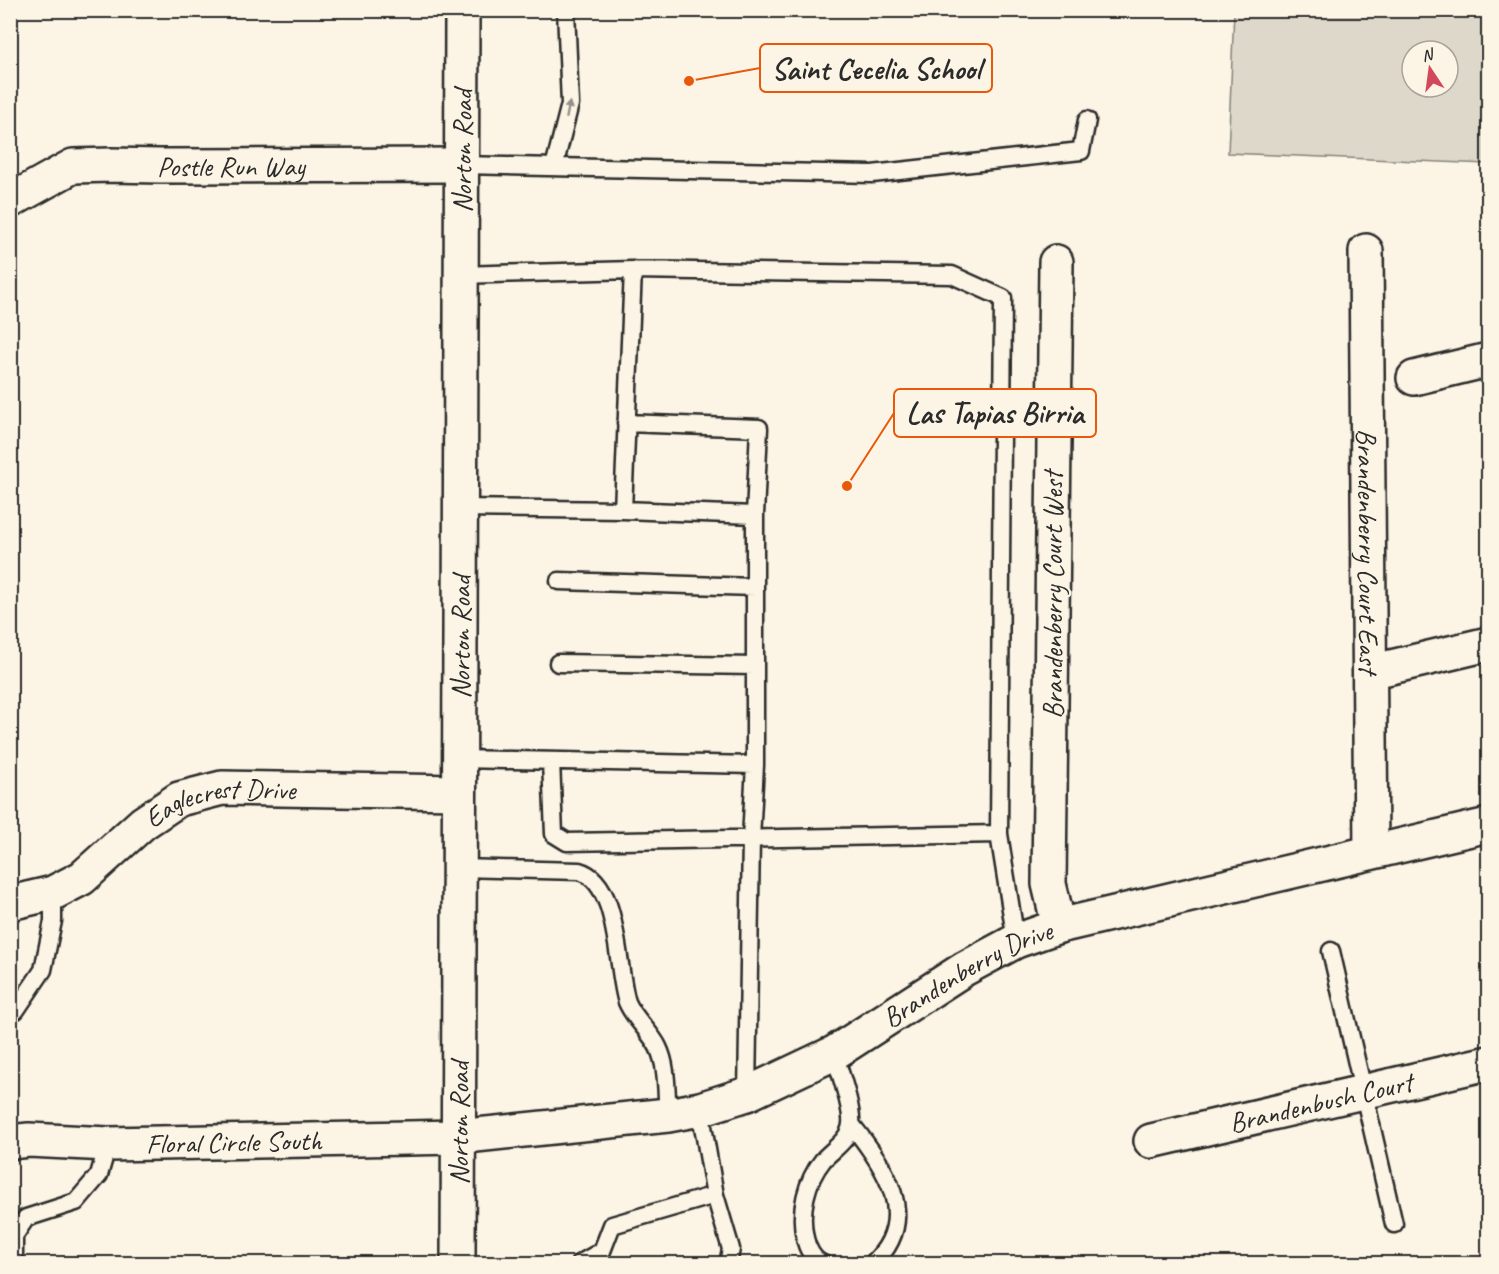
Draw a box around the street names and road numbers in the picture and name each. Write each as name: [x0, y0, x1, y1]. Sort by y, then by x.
street label: Norton Road: [444, 85, 479, 213]
street label: Postle Run Way: [157, 148, 307, 184]
street label: Brandenberry Court East: [1350, 428, 1387, 677]
street label: Brandenberry Court West: [1035, 468, 1070, 719]
street label: Norton Road: [442, 571, 478, 699]
street label: Eaglecrest Drive: [137, 770, 298, 835]
street label: Brandenberry Drive: [875, 912, 1058, 1035]
street label: Norton Road: [441, 1057, 476, 1185]
street label: Brandenbush Court: [1226, 1063, 1419, 1140]
street label: Floral Circle South: [146, 1122, 323, 1161]

